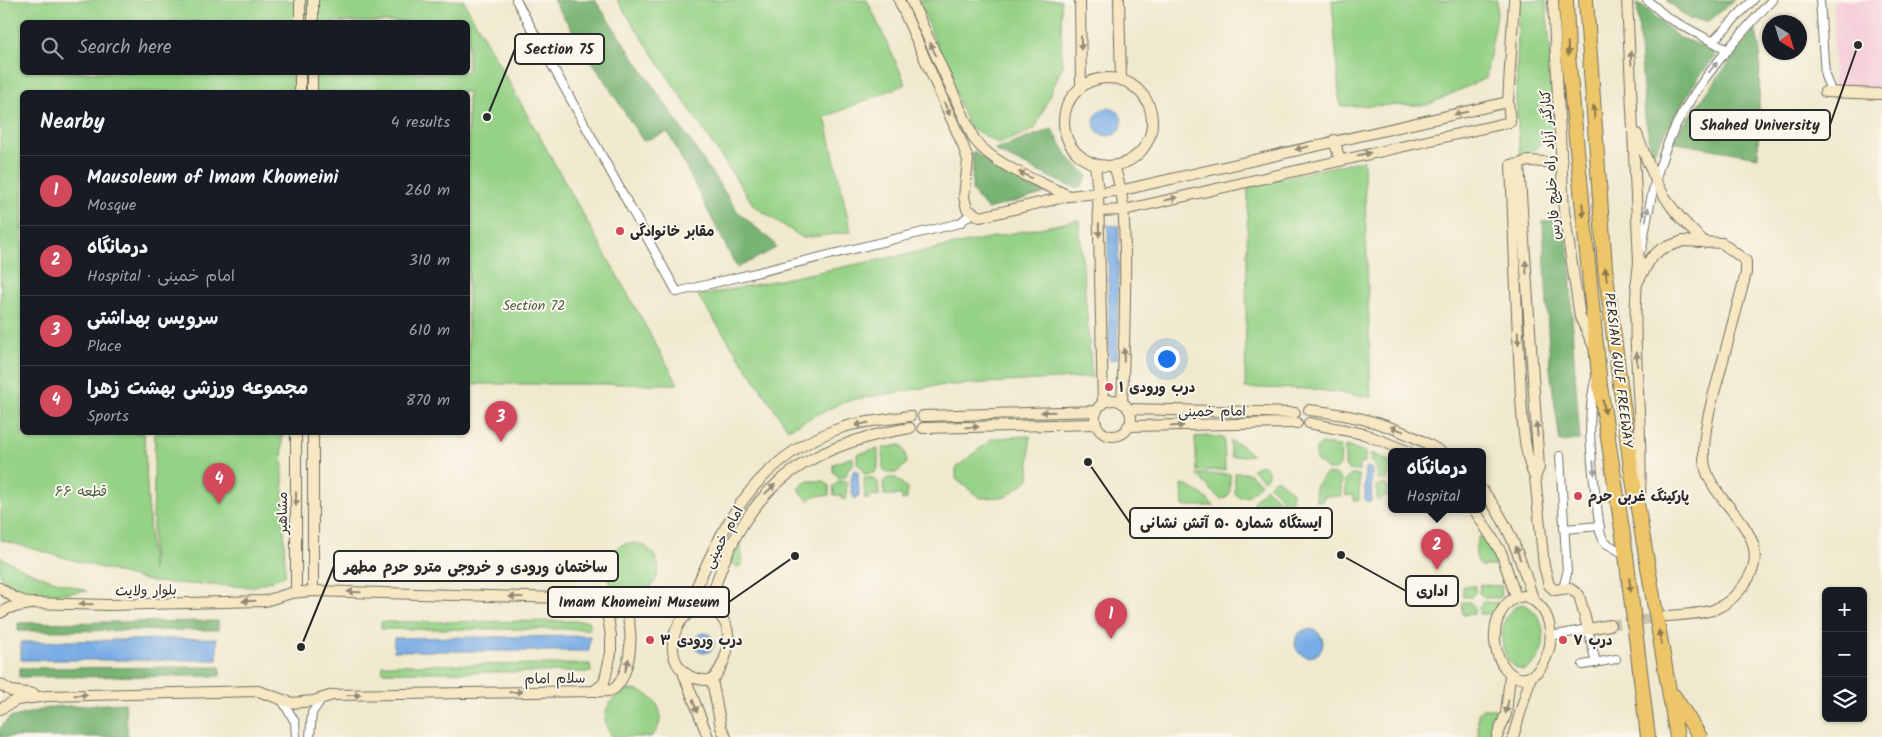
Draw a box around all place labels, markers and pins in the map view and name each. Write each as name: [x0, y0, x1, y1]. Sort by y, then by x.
callout: Section 75: [515, 34, 604, 64]
callout: Shahed University: [1690, 110, 1830, 140]
place label: مقابر خانوادگی: [630, 221, 714, 243]
marker: مقابر خانوادگی: [614, 225, 626, 237]
place label: درب ورودی ۱: [1119, 377, 1195, 399]
marker: درب ورودی ۱: [1103, 381, 1115, 393]
pin: 3: [485, 401, 517, 442]
pin: 4: [203, 463, 235, 504]
place label: پارکینگ غربی حرم: [1588, 486, 1689, 508]
marker: پارکینگ غربی حرم: [1572, 490, 1584, 502]
callout: ایستگاه شماره ۵۰ آتش نشانی: [1130, 508, 1332, 538]
pin: 2: [1421, 529, 1453, 570]
callout: ساختمان ورودی و خروجی مترو حرم مطهر: [334, 551, 618, 581]
callout: اداری: [1406, 576, 1458, 606]
callout: Imam Khomeini Museum: [548, 587, 729, 617]
pin: 1: [1095, 598, 1127, 639]
place label: درب ورودی ۳: [660, 630, 742, 652]
place label: درب ۷: [1573, 630, 1612, 652]
marker: درب ورودی ۳: [644, 634, 656, 646]
marker: درب ۷: [1557, 634, 1569, 646]

